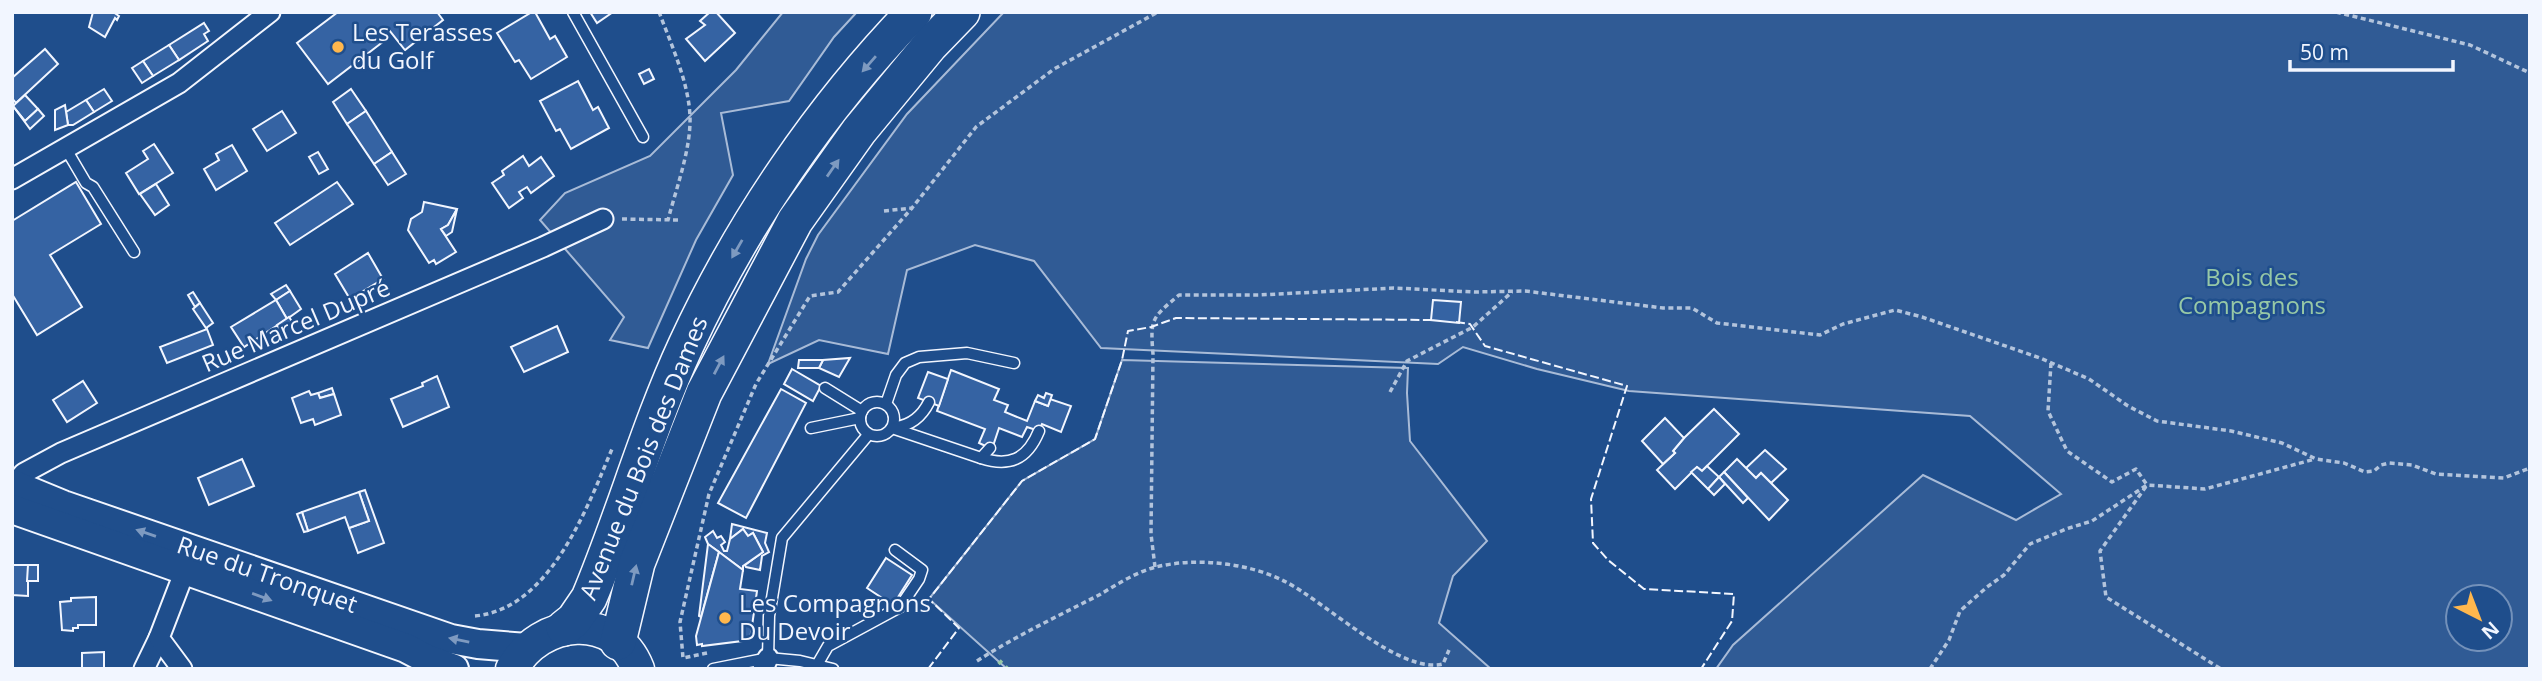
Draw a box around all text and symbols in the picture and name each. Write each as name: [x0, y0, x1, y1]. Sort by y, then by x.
place label: Les Terasses du Golf: [352, 15, 493, 76]
scale bar: [2290, 28, 2453, 72]
text: 50 m: [2300, 38, 2349, 66]
marker: Les Terasses du Golf: [330, 39, 346, 55]
one-way arrow: [862, 55, 877, 72]
one-way arrow: [825, 159, 839, 177]
one-way arrow: [732, 239, 744, 259]
park label: Bois des Compagnons: [2178, 260, 2326, 321]
street label: Rue Marcel Dupré: [196, 270, 395, 379]
street label: Avenue du Bois des Dames: [571, 311, 715, 604]
one-way arrow: [714, 355, 725, 375]
one-way arrow: [135, 527, 156, 538]
street label: Rue du Tronquet: [173, 527, 362, 620]
one-way arrow: [628, 564, 639, 586]
north arrow: [2444, 583, 2514, 653]
place label: Les Compagnons Du Devoir: [739, 586, 931, 647]
one-way arrow: [251, 592, 272, 603]
marker: Les Compagnons Du Devoir: [717, 610, 733, 626]
text: N: [2476, 616, 2505, 645]
one-way arrow: [448, 635, 470, 646]

